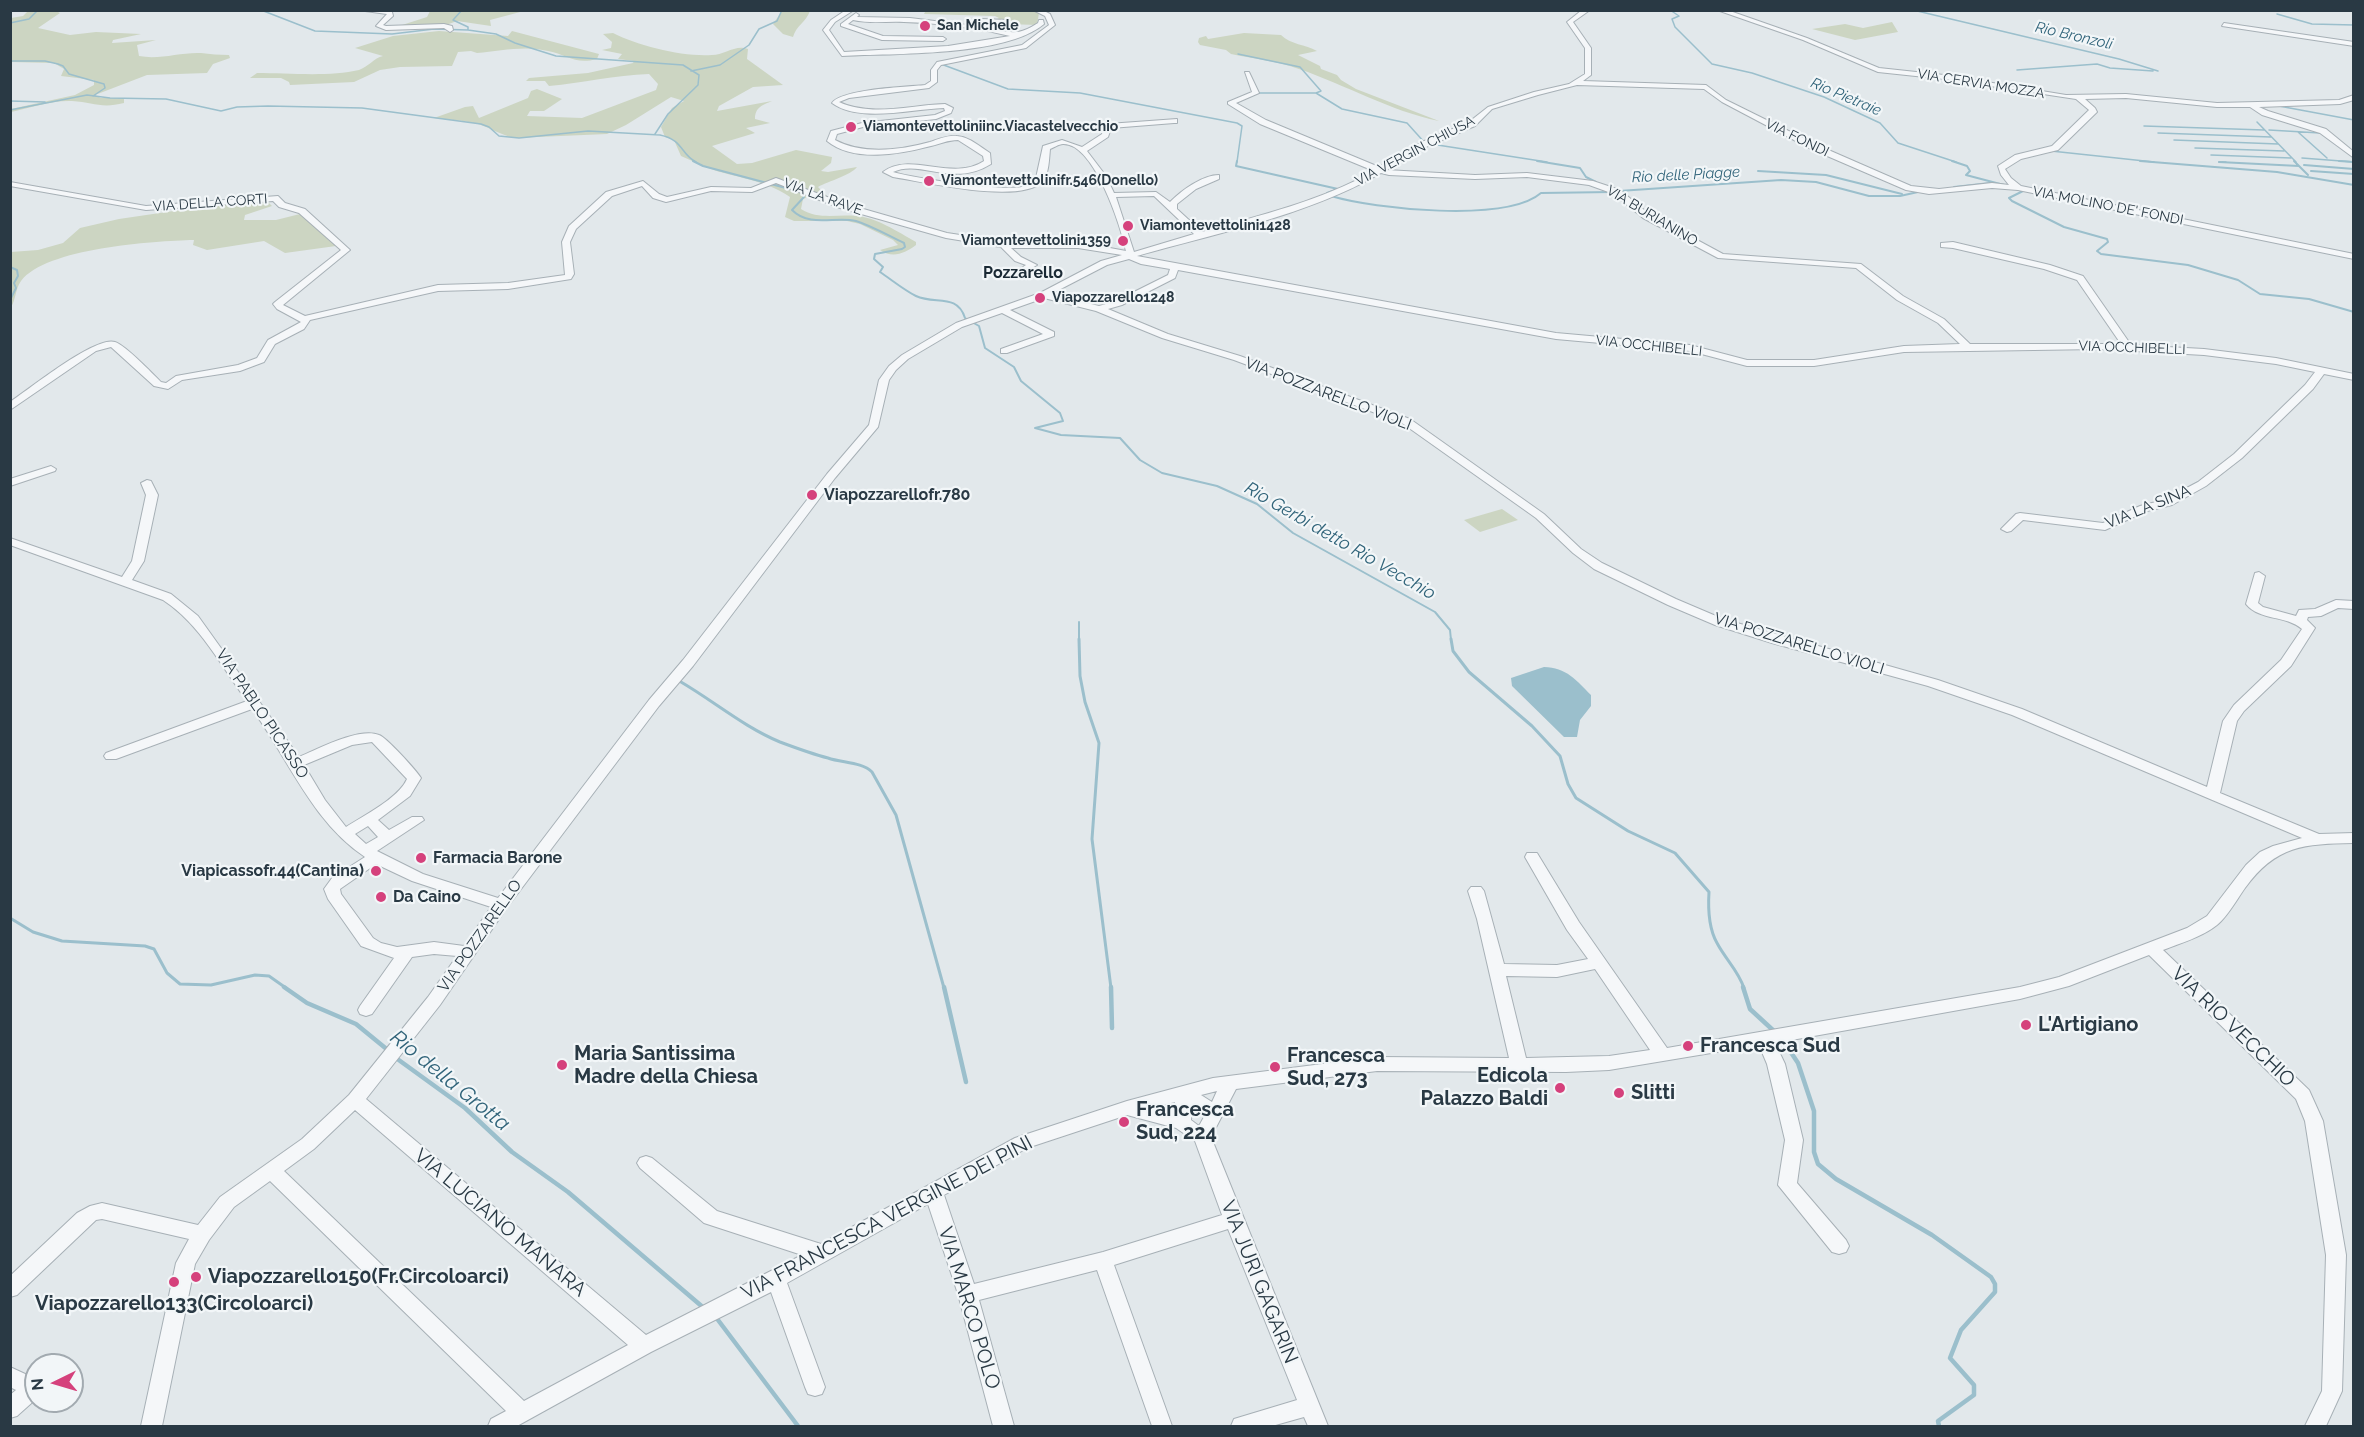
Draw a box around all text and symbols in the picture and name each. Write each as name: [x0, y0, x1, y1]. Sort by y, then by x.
place label: San Michele: [937, 18, 1019, 34]
water label: Rio Bronzoli: [2033, 18, 2115, 54]
marker: San Michele: [918, 19, 932, 33]
street label: VIA CERVIA MOZZA: [1916, 66, 2046, 102]
water label: Rio Pietraie: [1808, 74, 1884, 120]
street label: VIA VERGIN CHIUSA: [1352, 112, 1478, 190]
street label: VIA FONDI: [1762, 115, 1832, 161]
place label: Viamontevettoliniinc.Viacastelvecchio: [863, 119, 1118, 135]
marker: Viamontevettoliniinc.Viacastelvecchio: [844, 120, 858, 134]
water label: Rio delle Piagge: [1631, 163, 1741, 187]
place label: Viamontevettolinifr.546(Donello): [941, 173, 1158, 189]
marker: Viamontevettolinifr.546(Donello): [922, 174, 936, 188]
street label: VIA LA RAVE: [781, 175, 865, 219]
street label: VIA BURIANINO: [1603, 182, 1701, 250]
street label: VIA MOLINO DE' FONDI: [2031, 183, 2185, 229]
street label: VIA DELLA CORTI: [152, 191, 268, 215]
place label: Viamontevettolini1428: [1140, 218, 1291, 234]
marker: Viamontevettolini1428: [1121, 219, 1135, 233]
place label: Viamontevettolini1359: [961, 233, 1111, 249]
marker: Viamontevettolini1359: [1116, 234, 1130, 248]
district label: Pozzarello: [983, 263, 1063, 283]
place label: Viapozzarello1248: [1052, 290, 1174, 306]
marker: Viapozzarello1248: [1033, 291, 1047, 305]
street label: VIA OCCHIBELLI: [1595, 332, 1703, 360]
street label: VIA OCCHIBELLI: [2078, 338, 2186, 358]
street label: VIA POZZARELLO VIOLI: [1242, 353, 1414, 435]
water label: Rio Gerbi detto Rio Vecchio: [1241, 477, 1439, 605]
street label: VIA LA SINA: [2102, 481, 2194, 533]
place label: Viapozzarellofr.780: [824, 485, 970, 505]
marker: Viapozzarellofr.780: [805, 488, 819, 502]
street label: VIA POZZARELLO VIOLI: [1712, 609, 1886, 679]
street label: VIA PABLO PICASSO: [211, 646, 313, 782]
place label: Farmacia Barone: [433, 848, 562, 868]
marker: Farmacia Barone: [414, 851, 428, 865]
place label: Viapicassofr.44(Cantina): [181, 861, 364, 881]
marker: Viapicassofr.44(Cantina): [369, 864, 383, 878]
street label: VIA POZZARELLO: [434, 876, 526, 996]
place label: Da Caino: [393, 887, 461, 907]
marker: Da Caino: [374, 890, 388, 904]
street label: VIA RIO VECCHIO: [2166, 962, 2300, 1092]
place label: L'Artigiano: [2038, 1013, 2138, 1037]
marker: L'Artigiano: [2019, 1018, 2033, 1032]
water label: Rio della Grotta: [385, 1025, 515, 1137]
place label: Francesca Sud: [1700, 1034, 1840, 1058]
marker: Francesca Sud: [1681, 1039, 1695, 1053]
place label: Maria Santissima Madre della Chiesa: [574, 1042, 758, 1089]
place label: Francesca Sud, 273: [1287, 1044, 1385, 1091]
marker: Maria Santissima Madre della Chiesa: [555, 1058, 569, 1072]
marker: Francesca Sud, 273: [1268, 1060, 1282, 1074]
place label: Edicola Palazzo Baldi: [1420, 1064, 1548, 1111]
marker: Edicola Palazzo Baldi: [1553, 1081, 1567, 1095]
place label: Slitti: [1631, 1081, 1675, 1105]
marker: Slitti: [1612, 1086, 1626, 1100]
place label: Francesca Sud, 224: [1136, 1098, 1234, 1145]
marker: Francesca Sud, 224: [1117, 1115, 1131, 1129]
street label: VIA FRANCESCA VERGINE DEI PINI: [737, 1131, 1037, 1305]
street label: VIA LUCIANO MANARA: [409, 1144, 591, 1302]
street label: VIA JURI GAGARIN: [1215, 1197, 1303, 1367]
street label: VIA MARCO POLO: [933, 1224, 1005, 1392]
place label: Viapozzarello150(Fr.Circoloarci): [208, 1265, 509, 1289]
marker: Viapozzarello150(Fr.Circoloarci): [189, 1270, 203, 1284]
marker: Viapozzarello133(Circoloarci): [167, 1275, 181, 1289]
place label: Viapozzarello133(Circoloarci): [35, 1292, 313, 1316]
north arrow: [24, 1353, 84, 1413]
text: N: [28, 1378, 48, 1391]

